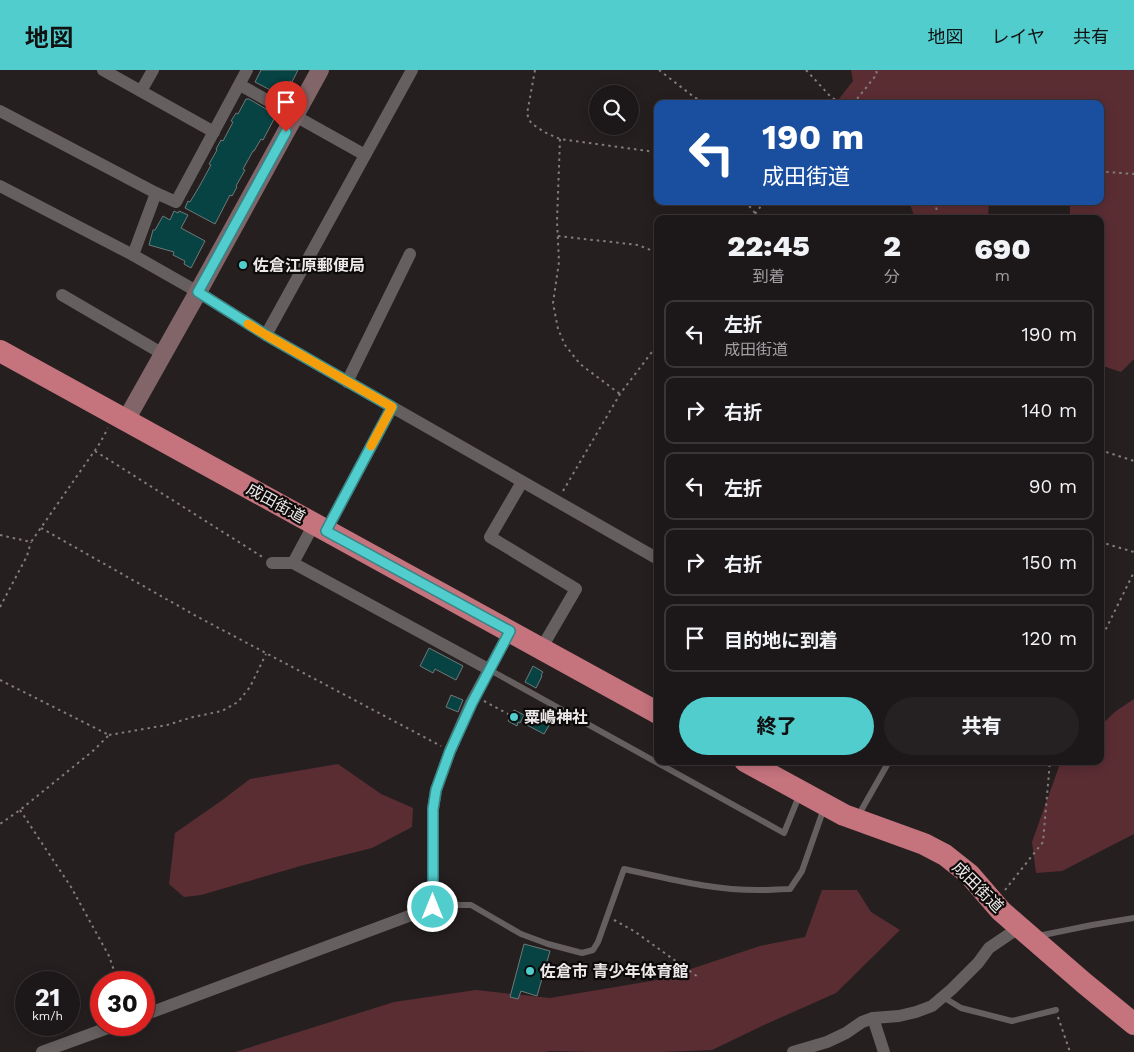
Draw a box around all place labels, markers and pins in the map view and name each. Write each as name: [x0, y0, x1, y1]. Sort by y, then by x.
pin: [265, 81, 307, 132]
place label: 佐倉江原郵便局: [252, 256, 365, 275]
marker: 佐倉江原郵便局: [237, 259, 249, 271]
place label: 粟嶋神社: [524, 708, 588, 727]
marker: 粟嶋神社: [508, 711, 520, 723]
place label: 佐倉市 青少年体育館: [539, 962, 689, 981]
marker: 佐倉市 青少年体育館: [524, 965, 536, 977]

